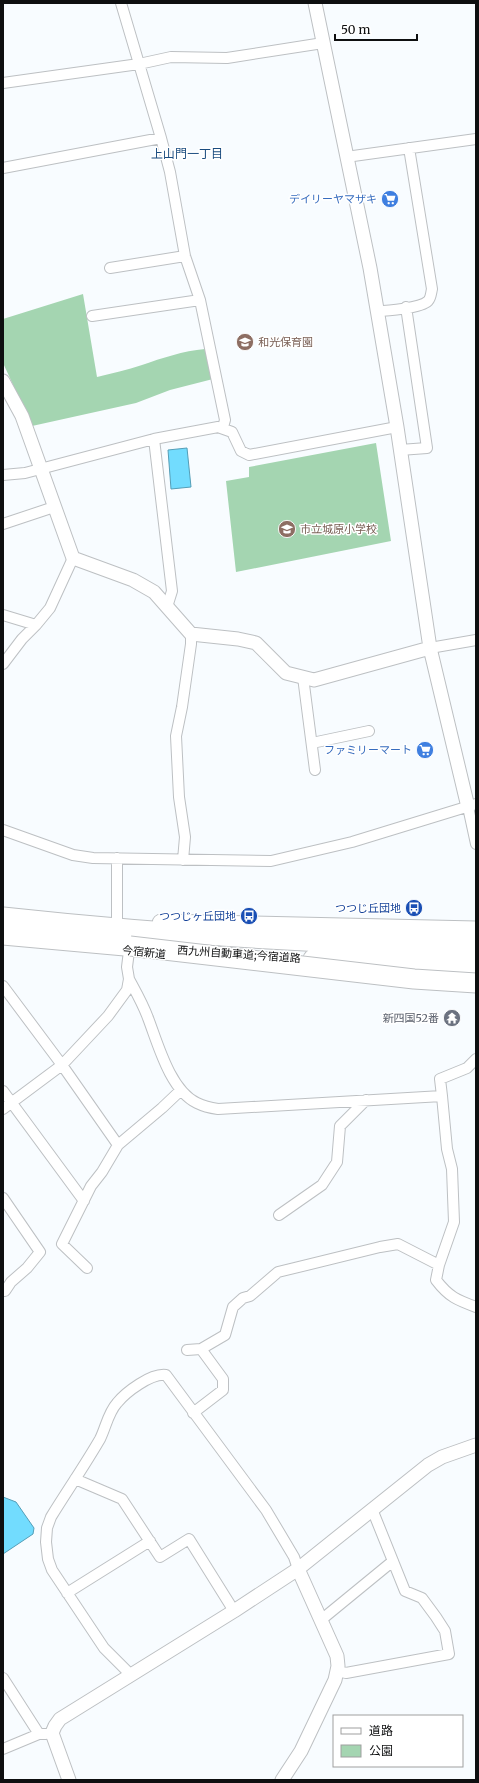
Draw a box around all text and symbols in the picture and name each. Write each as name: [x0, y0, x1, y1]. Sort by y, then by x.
scale bar: [335, 16, 417, 42]
text: 50 m: [341, 22, 370, 37]
district label: 上山門一丁目: [151, 146, 223, 161]
supermarket icon: デイリーヤマザキ: [380, 189, 400, 209]
place label: デイリーヤマザキ: [289, 192, 377, 206]
school or university icon: 和光保育園: [235, 332, 255, 352]
place label: 和光保育園: [258, 335, 313, 349]
school or university icon: 市立城原小学校: [277, 519, 297, 539]
place label: 市立城原小学校: [300, 522, 377, 536]
supermarket icon: ファミリーマート: [415, 740, 435, 760]
place label: ファミリーマート: [324, 743, 412, 757]
bus stop icon: つつじ丘団地: [404, 898, 424, 918]
place label: つつじ丘団地: [335, 901, 401, 915]
bus stop icon: つつじヶ丘団地: [239, 906, 259, 926]
place label: つつじヶ丘団地: [159, 909, 236, 923]
street label: 今宿新道: [121, 943, 167, 961]
street label: 西九州自動車道;今宿道路: [177, 943, 301, 965]
temple icon: 新四国52番: [442, 1008, 462, 1028]
place label: 新四国52番: [382, 1011, 439, 1025]
legend: [333, 1715, 463, 1767]
text: 道路: [369, 1723, 393, 1738]
text: 公園: [369, 1743, 393, 1758]

